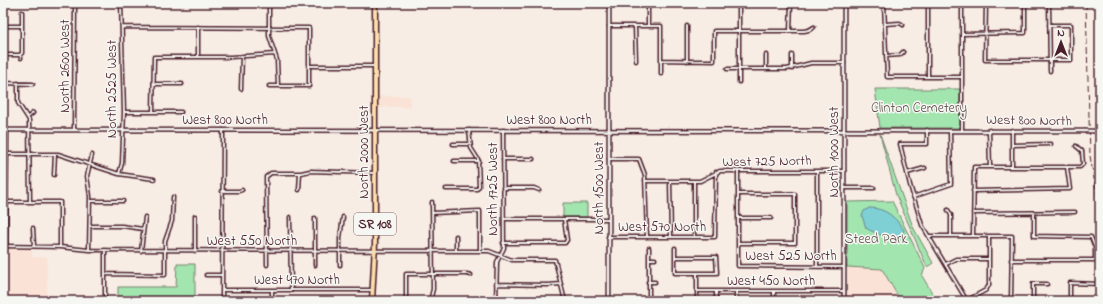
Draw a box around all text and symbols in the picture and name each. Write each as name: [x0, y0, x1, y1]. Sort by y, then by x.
street label: North 2600 West: [55, 19, 76, 113]
north arrow: [1041, 22, 1081, 62]
text: N: [1057, 25, 1065, 41]
street label: North 2525 West: [102, 40, 123, 138]
park label: Clinton Cemetery: [871, 98, 967, 120]
street label: North 2000 West: [354, 105, 375, 199]
street label: North 1000 West: [824, 106, 845, 197]
street label: West 800 North: [182, 110, 268, 131]
street label: West 800 North: [506, 110, 592, 131]
street label: West 800 North: [986, 110, 1072, 132]
street label: North 1500 West: [589, 141, 610, 234]
street label: North 1725 West: [483, 142, 504, 236]
street label: West 725 North: [722, 151, 812, 173]
road number: SR 108: [354, 213, 396, 235]
street label: West 570 North: [618, 217, 706, 238]
park label: Steed Park: [845, 229, 908, 250]
street label: West 550 North: [207, 231, 297, 252]
street label: West 525 North: [745, 246, 837, 267]
street label: West 470 North: [254, 270, 340, 291]
street label: West 450 North: [727, 271, 815, 292]

